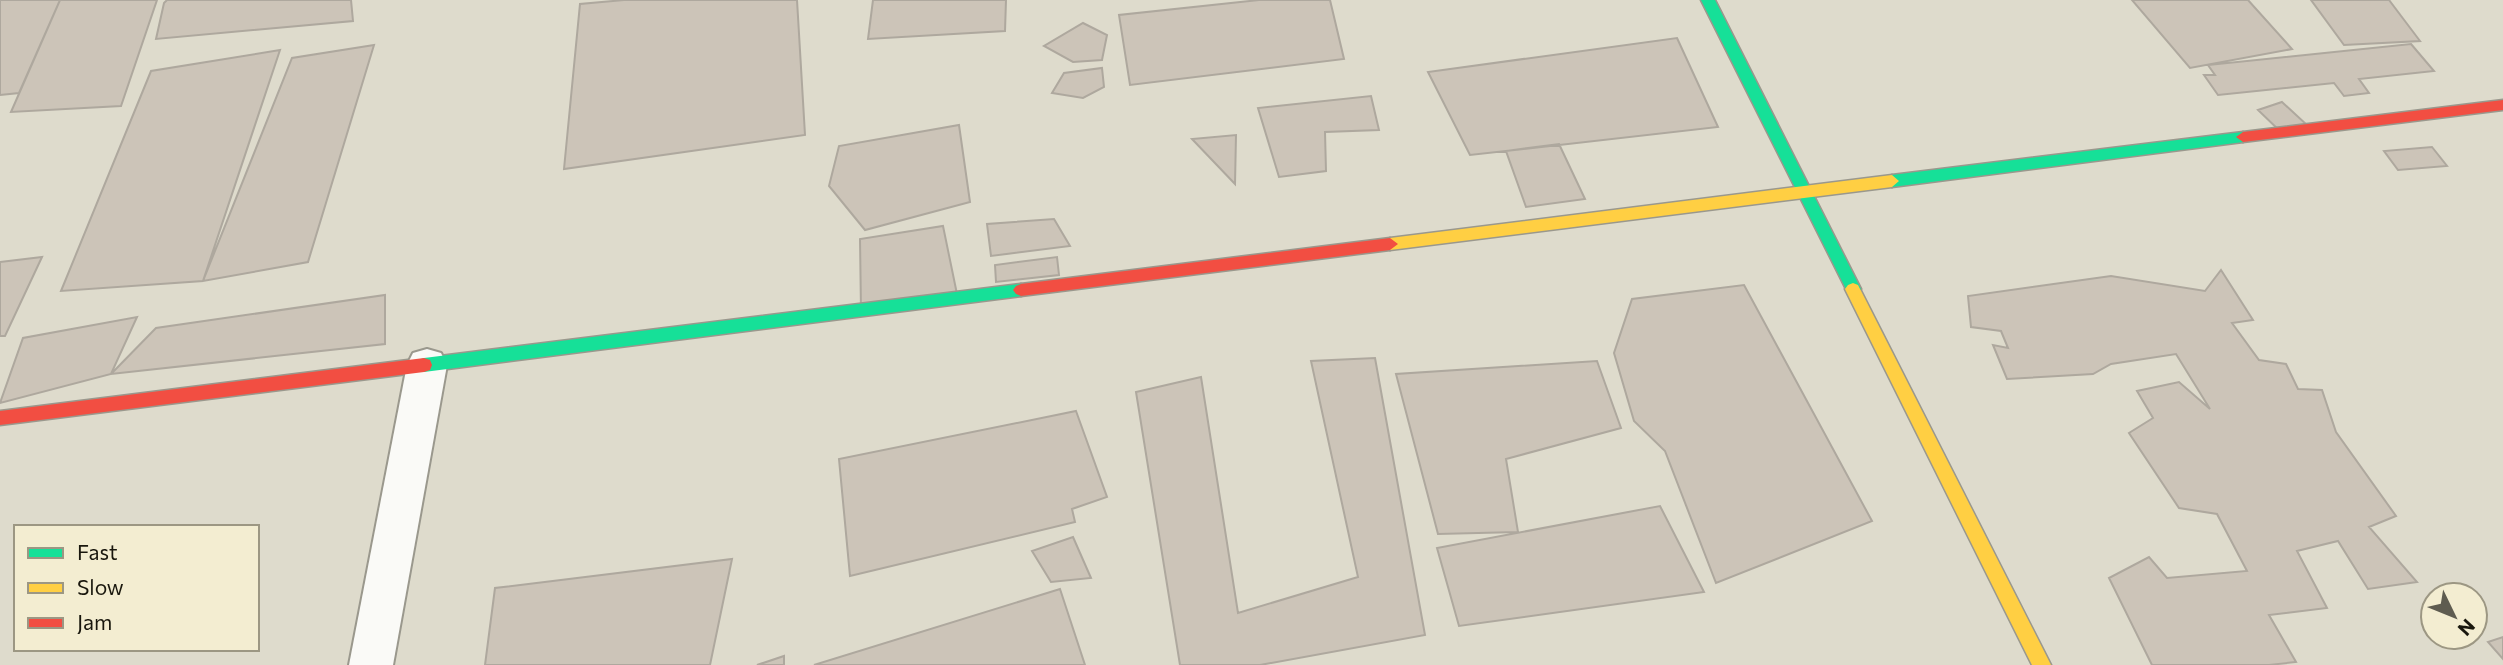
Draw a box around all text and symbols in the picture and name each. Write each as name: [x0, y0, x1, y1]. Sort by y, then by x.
legend: [14, 525, 259, 651]
text: Fast: [77, 539, 118, 564]
text: Slow: [77, 574, 124, 599]
north arrow: [2419, 581, 2489, 651]
text: Jam: [77, 609, 112, 634]
text: N: [2454, 615, 2480, 641]

